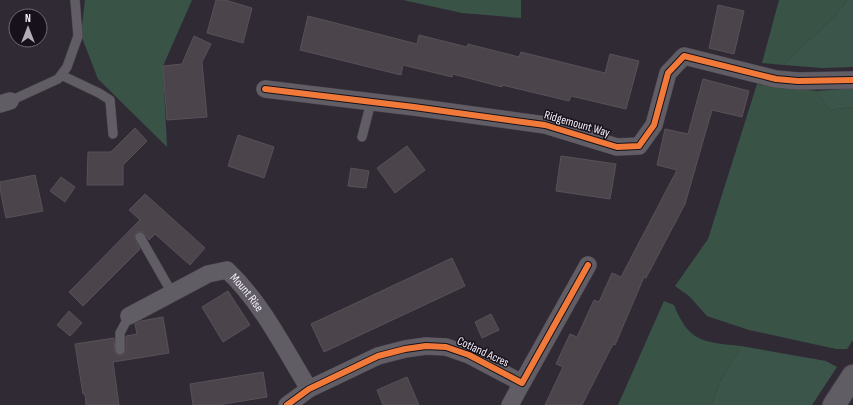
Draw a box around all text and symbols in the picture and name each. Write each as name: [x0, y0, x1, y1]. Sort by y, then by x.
north arrow: [8, 8, 48, 48]
text: N: [25, 12, 31, 25]
street label: Ridgemount Way: [542, 107, 612, 141]
street label: Mount Rise: [227, 270, 267, 315]
street label: Cotland Acres: [455, 333, 511, 371]

